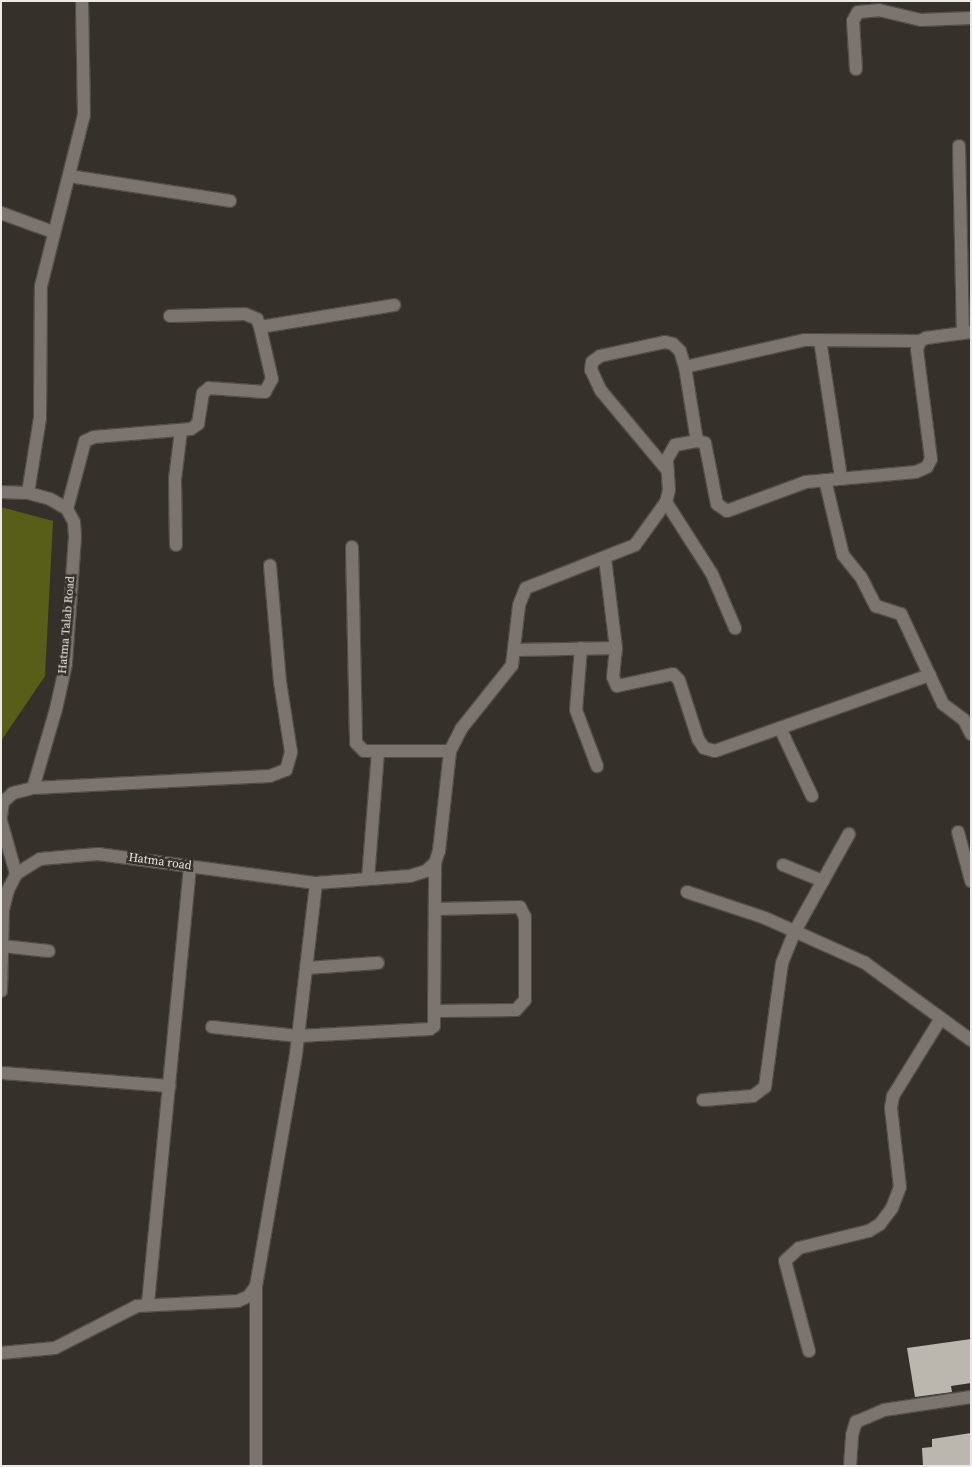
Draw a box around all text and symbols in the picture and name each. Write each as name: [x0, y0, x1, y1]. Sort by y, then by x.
street label: Hatma Talab Road: [56, 575, 78, 675]
street label: Hatma road: [128, 850, 192, 874]

